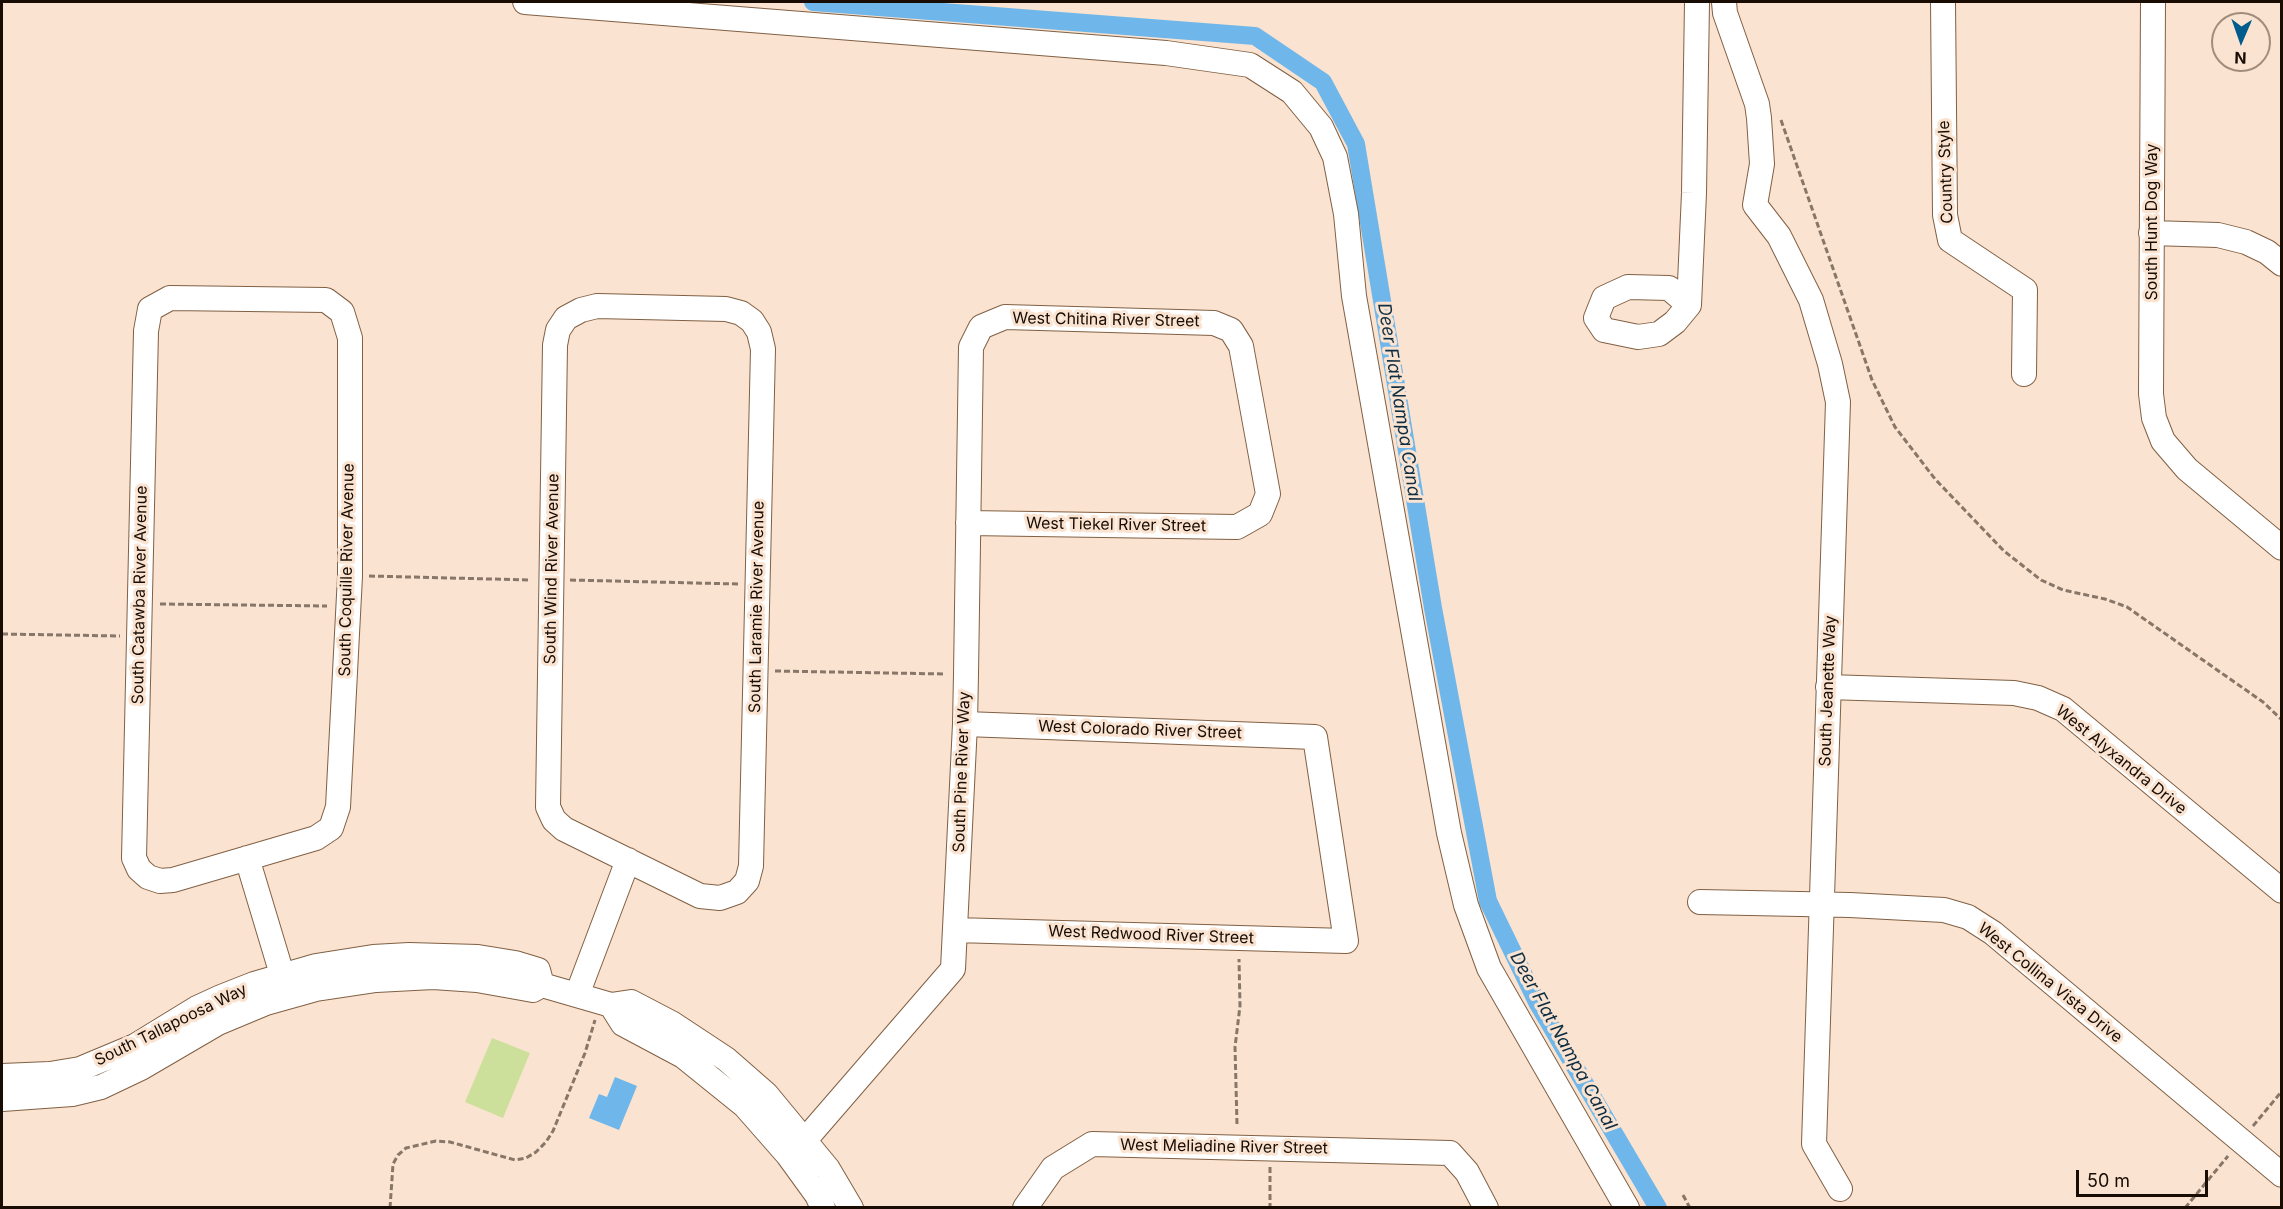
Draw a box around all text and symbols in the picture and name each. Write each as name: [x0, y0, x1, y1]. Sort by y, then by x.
north arrow: [2211, 12, 2271, 72]
text: N: [2234, 48, 2247, 68]
street label: Country Style: [1935, 120, 1957, 224]
street label: South Hunt Dog Way: [2142, 143, 2162, 301]
water label: Deer Flat Nampa Canal: [1373, 301, 1425, 503]
street label: West Chitina River Street: [1012, 309, 1200, 331]
street label: South Coquille River Avenue: [336, 463, 358, 677]
street label: South Wind River Avenue: [541, 473, 563, 665]
street label: South Catawba River Avenue: [128, 485, 152, 705]
street label: South Laramie River Avenue: [746, 501, 768, 713]
street label: West Tiekel River Street: [1026, 514, 1206, 536]
street label: South Jeanette Way: [1816, 615, 1840, 767]
street label: South Pine River Way: [950, 691, 974, 853]
street label: West Alyxandra Drive: [2052, 701, 2190, 819]
street label: West Colorado River Street: [1038, 717, 1242, 743]
street label: West Collina Vista Drive: [1974, 919, 2126, 1047]
street label: West Redwood River Street: [1048, 922, 1254, 948]
water label: Deer Flat Nampa Canal: [1505, 948, 1621, 1134]
street label: South Tallapoosa Way: [92, 980, 250, 1070]
street label: West Meliadine River Street: [1120, 1136, 1328, 1158]
scale bar: [2079, 1158, 2211, 1196]
text: 50 m: [2087, 1170, 2130, 1191]

